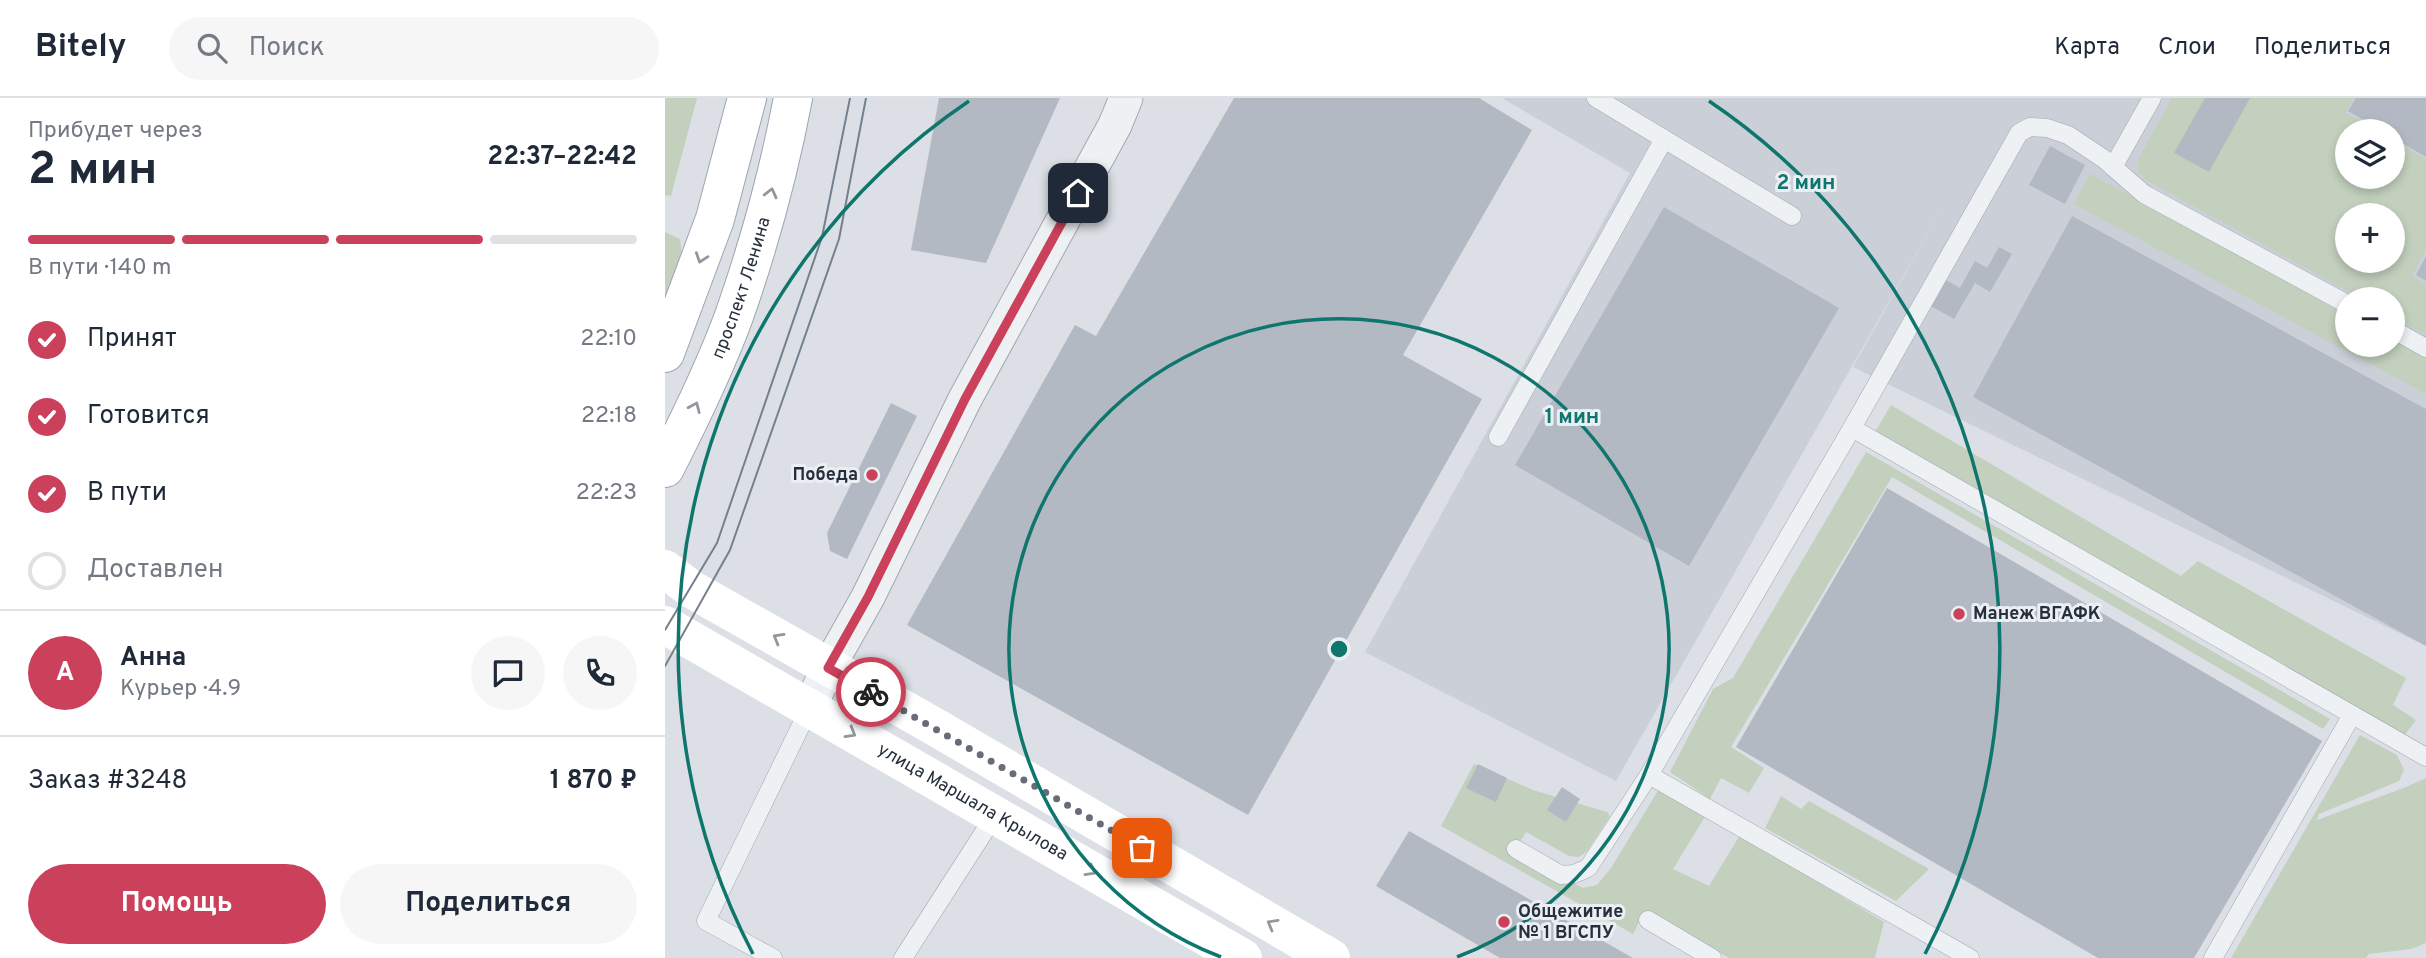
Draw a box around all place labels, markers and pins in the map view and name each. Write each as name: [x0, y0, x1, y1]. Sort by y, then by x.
pin: [1048, 163, 1108, 223]
place label: Победа: [793, 464, 858, 487]
marker: Победа: [864, 467, 880, 483]
place label: Манеж ВГАФК: [1973, 603, 2101, 626]
marker: Манеж ВГАФК: [1951, 606, 1967, 622]
centre of rings: [1327, 637, 1351, 661]
pin: [1112, 818, 1172, 878]
place label: Общежитие № 1 ВГСПУ: [1518, 901, 1623, 945]
marker: Общежитие № 1 ВГСПУ: [1496, 914, 1512, 930]

